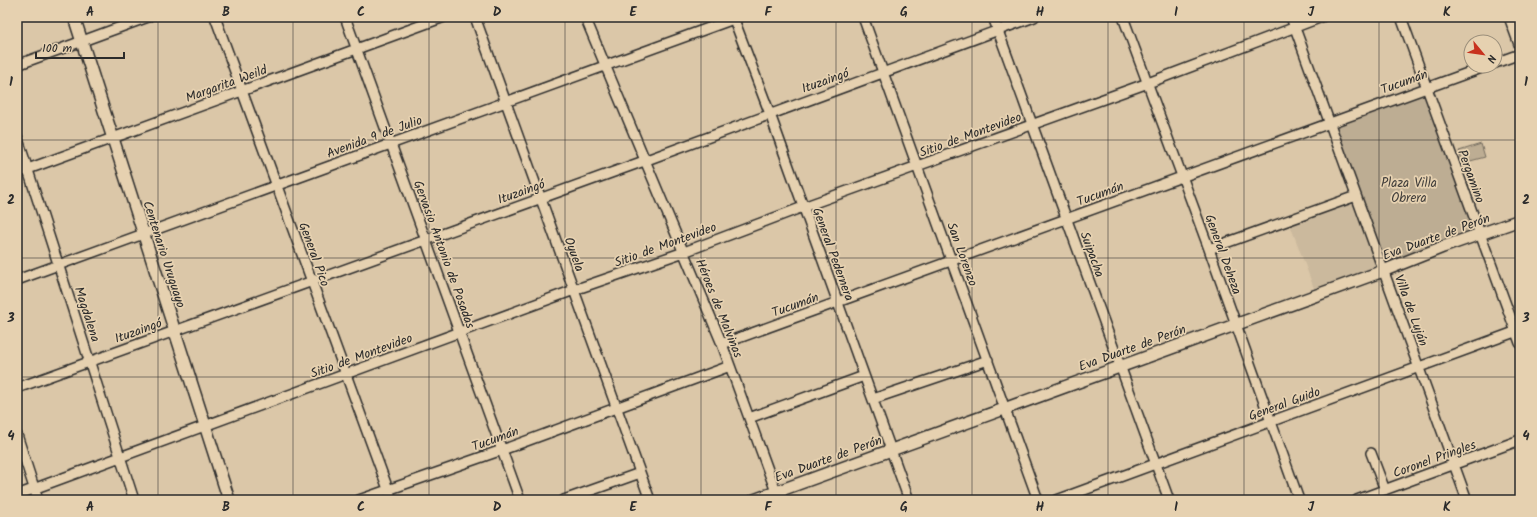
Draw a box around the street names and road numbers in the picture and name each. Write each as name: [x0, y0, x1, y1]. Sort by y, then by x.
street label: Margarita Weild: [183, 60, 271, 109]
street label: Ituzaingó: [799, 63, 853, 100]
street label: Tucumán: [1378, 64, 1431, 101]
street label: Sitio de Montevideo: [916, 107, 1025, 164]
street label: Avenida 9 de Julio: [324, 110, 426, 164]
street label: Pergamino: [1451, 147, 1490, 206]
street label: Ituzaingó: [495, 174, 549, 211]
street label: Tucumán: [1074, 176, 1127, 213]
street label: Gervasio Antonio de Posadas: [407, 177, 480, 332]
street label: Centenario Uruguayo: [136, 198, 191, 311]
street label: General Pedernera: [806, 205, 859, 304]
street label: Eva Duarte de Perón: [1380, 208, 1493, 267]
street label: General Deheza: [1198, 211, 1247, 298]
street label: Sitio de Montevideo: [611, 217, 720, 274]
street label: General Pico: [292, 219, 335, 290]
street label: San Lorenzo: [940, 220, 983, 290]
street label: Suipacha: [1074, 229, 1110, 280]
street label: Oyuela: [558, 234, 590, 275]
street label: Héroes de Malvinas: [689, 256, 748, 362]
street label: Villa de Luján: [1388, 272, 1433, 349]
street label: Magdalena: [68, 284, 105, 345]
street label: Tucumán: [769, 287, 822, 324]
street label: Ituzaingó: [112, 313, 166, 350]
street label: Eva Duarte de Perón: [1076, 319, 1189, 378]
street label: Sitio de Montevideo: [307, 328, 416, 385]
street label: General Guido: [1246, 382, 1323, 427]
street label: Tucumán: [469, 421, 522, 458]
street label: Eva Duarte de Perón: [772, 430, 885, 489]
street label: Coronel Pringles: [1390, 434, 1479, 484]

